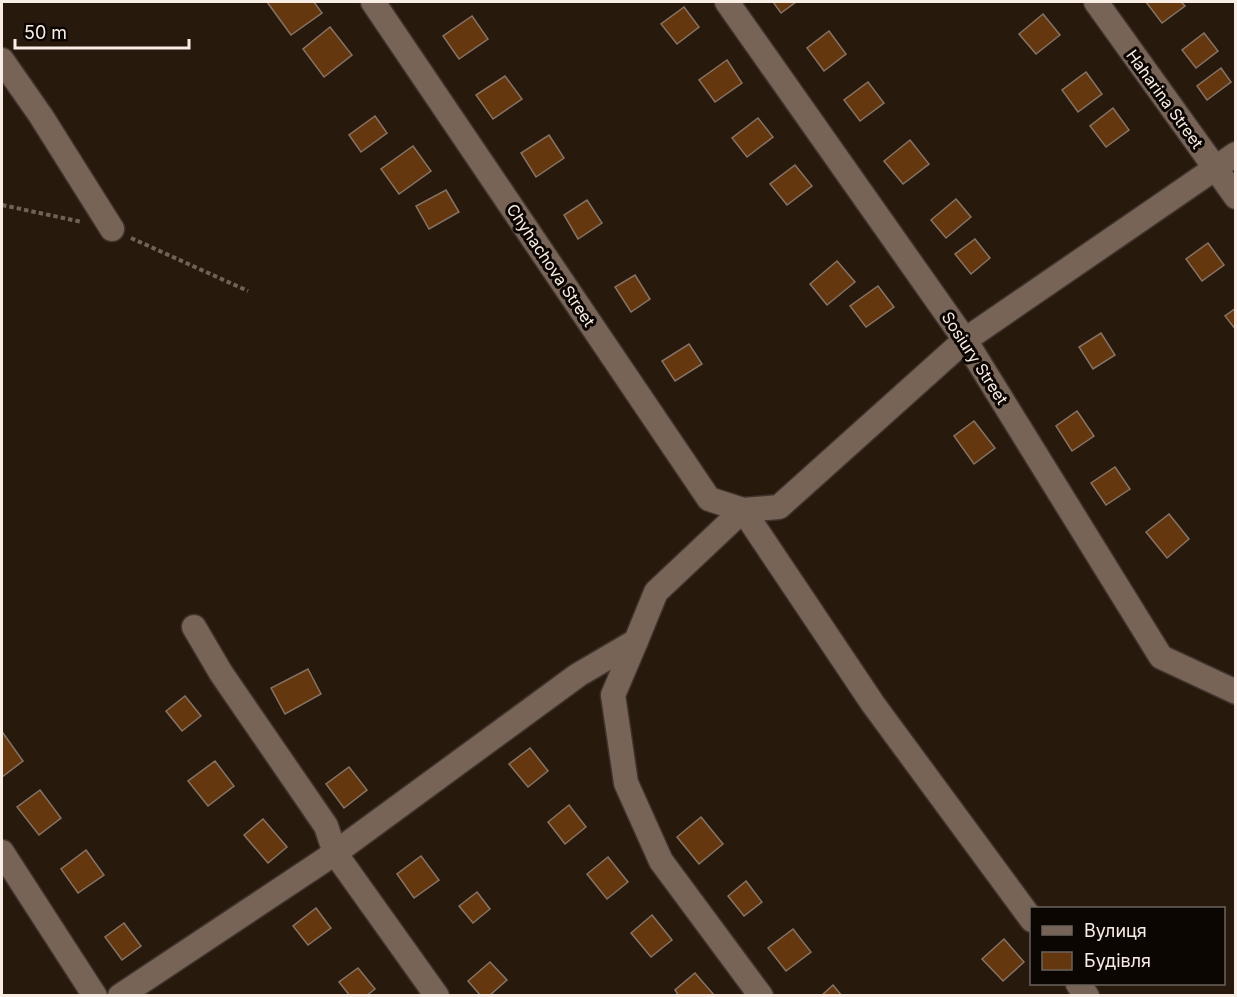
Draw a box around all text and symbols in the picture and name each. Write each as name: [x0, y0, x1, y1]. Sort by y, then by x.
scale bar: [15, 12, 189, 50]
text: 50 m: [24, 22, 67, 43]
street label: Haharina Street: [1122, 46, 1208, 152]
street label: Chyhachova Street: [502, 200, 600, 330]
street label: Sosiury Street: [938, 308, 1012, 408]
legend: [1030, 907, 1225, 985]
text: Вулиця: [1084, 920, 1147, 941]
text: Будівля: [1084, 950, 1151, 971]

